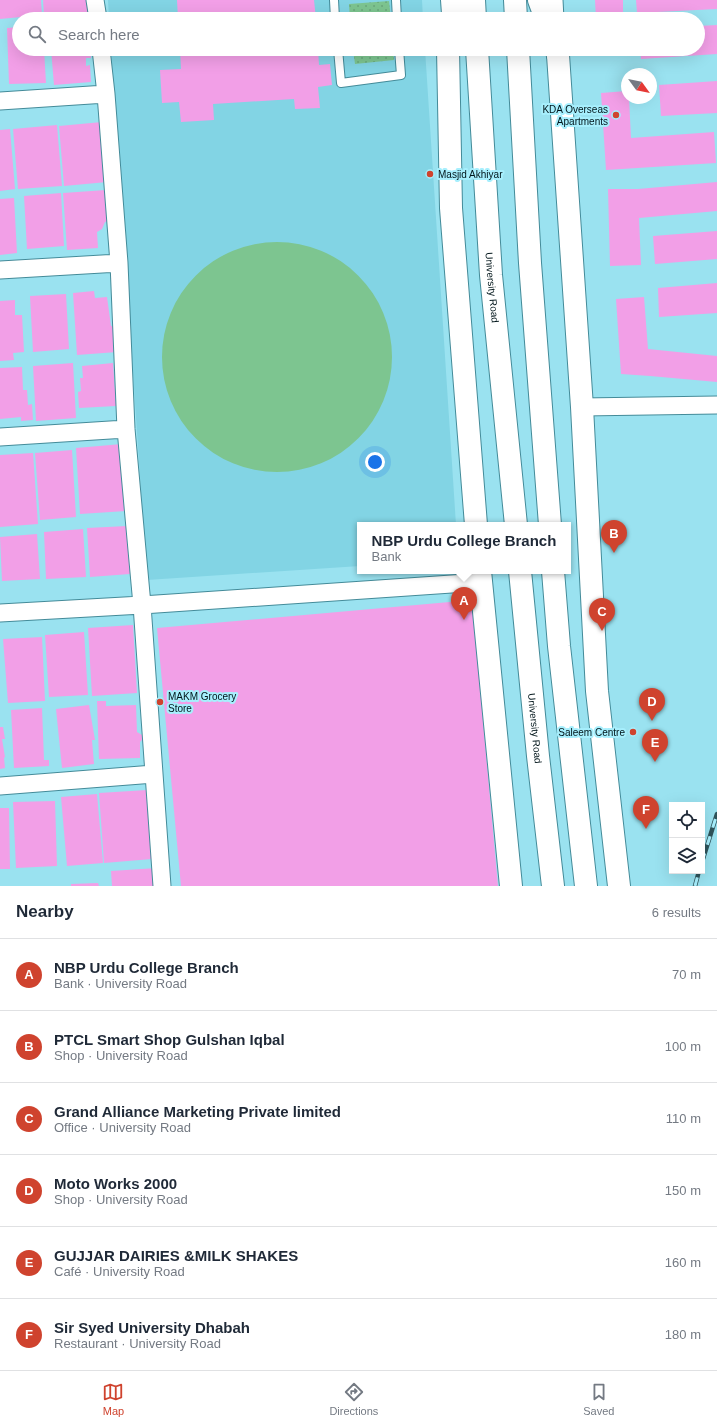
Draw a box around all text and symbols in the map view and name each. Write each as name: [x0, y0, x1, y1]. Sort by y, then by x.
search box: [12, 12, 705, 56]
icon: search: [26, 23, 48, 45]
text: Search here: [58, 26, 140, 43]
north arrow: [621, 68, 657, 104]
place label: KDA Overseas Apartments: [542, 104, 608, 127]
marker: KDA Overseas Apartments: [611, 110, 621, 120]
marker: Masjid Akhiyar: [425, 169, 435, 179]
place label: Masjid Akhiyar: [438, 169, 503, 180]
street label: University Road: [484, 252, 501, 323]
your location: [365, 452, 385, 472]
pin: B: [601, 520, 627, 553]
popup: [357, 522, 571, 574]
text: NBP Urdu College Branch: [372, 532, 556, 549]
text: Bank: [372, 549, 401, 564]
pin: A: [451, 587, 477, 620]
pin: C: [589, 598, 615, 631]
pin: D: [639, 688, 665, 721]
place label: MAKM Grocery Store: [168, 691, 236, 714]
street label: University Road: [526, 693, 544, 764]
marker: MAKM Grocery Store: [155, 697, 165, 707]
place label: Saleem Centre: [558, 727, 625, 738]
marker: Saleem Centre: [628, 727, 638, 737]
pin: E: [642, 729, 668, 762]
pin: F: [633, 796, 659, 829]
map controls: [669, 802, 705, 874]
button: locate: [669, 802, 705, 838]
button: layers: [669, 838, 705, 874]
text: Nearby: [16, 902, 74, 921]
text: 6 results: [652, 905, 701, 920]
text: NBP Urdu College Branch: [54, 959, 239, 976]
text: A: [24, 967, 34, 982]
text: 70 m: [672, 967, 701, 982]
text: Bank · University Road: [54, 976, 187, 991]
text: PTCL Smart Shop Gulshan Iqbal: [54, 1031, 285, 1048]
text: B: [24, 1039, 34, 1054]
text: 100 m: [665, 1039, 701, 1054]
text: Shop · University Road: [54, 1048, 188, 1063]
text: Grand Alliance Marketing Private limited: [54, 1103, 341, 1120]
text: C: [24, 1111, 34, 1126]
text: 110 m: [666, 1111, 701, 1126]
text: Office · University Road: [54, 1120, 191, 1135]
text: Moto Works 2000: [54, 1175, 177, 1192]
text: D: [24, 1183, 34, 1198]
text: 150 m: [665, 1183, 701, 1198]
text: Shop · University Road: [54, 1192, 188, 1207]
text: GUJJAR DAIRIES &MILK SHAKES: [54, 1247, 298, 1264]
text: E: [25, 1255, 33, 1270]
text: 160 m: [665, 1255, 701, 1270]
text: Café · University Road: [54, 1264, 185, 1279]
text: Sir Syed University Dhabah: [54, 1319, 250, 1336]
text: F: [25, 1327, 33, 1342]
text: 180 m: [665, 1327, 701, 1342]
text: Restaurant · University Road: [54, 1336, 221, 1351]
tab: Map: [102, 1381, 124, 1417]
tab: Directions: [329, 1381, 378, 1417]
tab: Saved: [583, 1381, 614, 1417]

